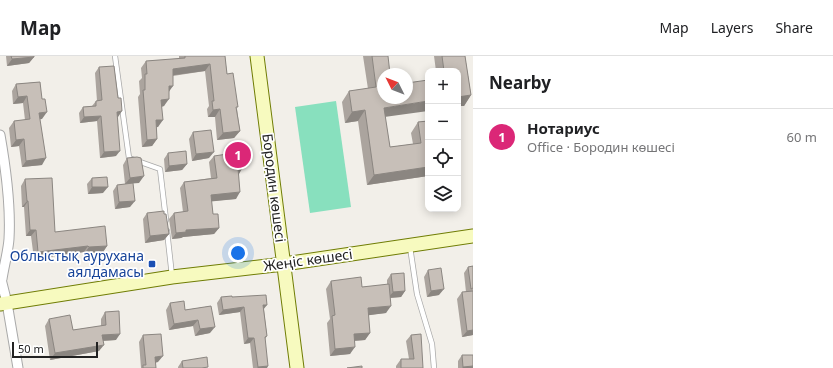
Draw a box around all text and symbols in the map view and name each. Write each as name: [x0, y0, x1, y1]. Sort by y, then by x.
text: Map: [20, 15, 61, 41]
text: Map: [660, 18, 689, 37]
text: Layers: [711, 18, 753, 37]
text: Share: [775, 18, 813, 37]
north arrow: [377, 68, 413, 104]
map controls: [425, 68, 461, 212]
button: +: [425, 68, 461, 104]
text: Nearby: [489, 71, 551, 94]
button: −: [425, 104, 461, 140]
text: Нотариус: [527, 118, 600, 138]
text: 1: [498, 128, 506, 146]
text: 60 m: [787, 128, 817, 146]
street label: Бородин көшесі: [258, 132, 291, 243]
text: Office · Бородин көшесі: [527, 138, 675, 156]
pin: 1: [225, 140, 251, 170]
button: locate: [425, 140, 461, 176]
button: layers: [425, 176, 461, 212]
your location: [228, 243, 248, 263]
street label: Жеңіс көшесі: [262, 244, 354, 275]
place label: Облыстық аурухана аялдамасы: [10, 246, 144, 281]
marker: Облыстық аурухана аялдамасы: [147, 259, 157, 269]
scale bar: [12, 340, 98, 359]
text: 50 m: [18, 341, 44, 356]

